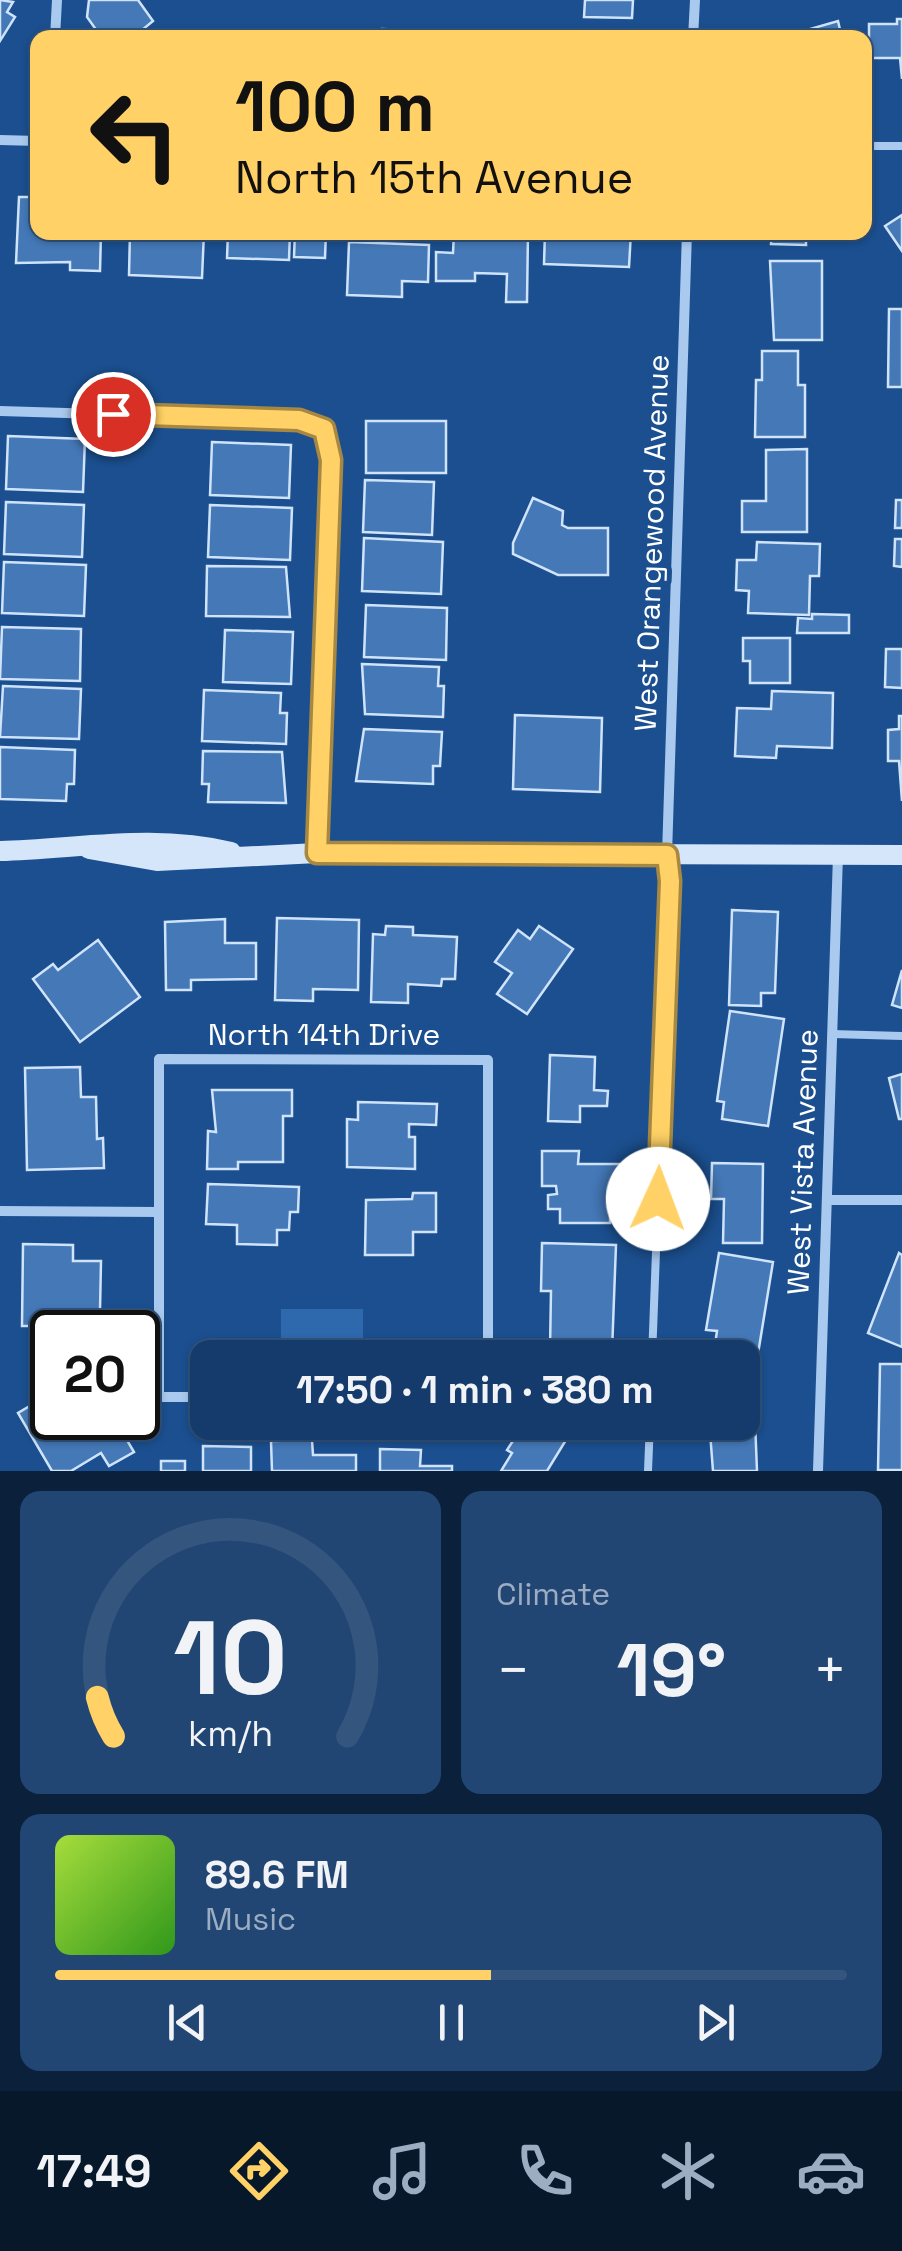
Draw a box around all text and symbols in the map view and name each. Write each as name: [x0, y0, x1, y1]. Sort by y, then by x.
text: 100 m: [235, 62, 435, 151]
icon: left: [70, 70, 200, 200]
text: North 15th Avenue: [235, 149, 633, 206]
street label: West Orangewood Avenue: [625, 354, 678, 732]
pin: [71, 372, 156, 457]
icon: arrive: [86, 387, 141, 442]
street label: North 14th Drive: [208, 1015, 440, 1054]
street label: West Vista Avenue: [778, 1028, 827, 1295]
position arrow: [606, 1147, 710, 1251]
speed limit sign: 20: [30, 1310, 160, 1440]
text: 17:50 · 1 min · 380 m: [296, 1366, 654, 1414]
text: Climate: [496, 1574, 610, 1614]
text: 10: [173, 1592, 288, 1724]
text: 19°: [617, 1622, 726, 1718]
text: −: [496, 1635, 530, 1705]
text: +: [813, 1635, 847, 1705]
text: km/h: [188, 1711, 273, 1756]
text: 89.6 FM: [205, 1851, 349, 1899]
text: Music: [205, 1899, 296, 1939]
icon: previous: [160, 1995, 215, 2050]
icon: pause: [424, 1995, 479, 2050]
icon: next: [688, 1995, 743, 2050]
icon: directions: [224, 2136, 294, 2206]
icon: music: [367, 2136, 437, 2206]
icon: phone: [510, 2136, 580, 2206]
icon: climate: [653, 2136, 723, 2206]
icon: car: [796, 2136, 866, 2206]
text: 17:49: [36, 2143, 152, 2200]

